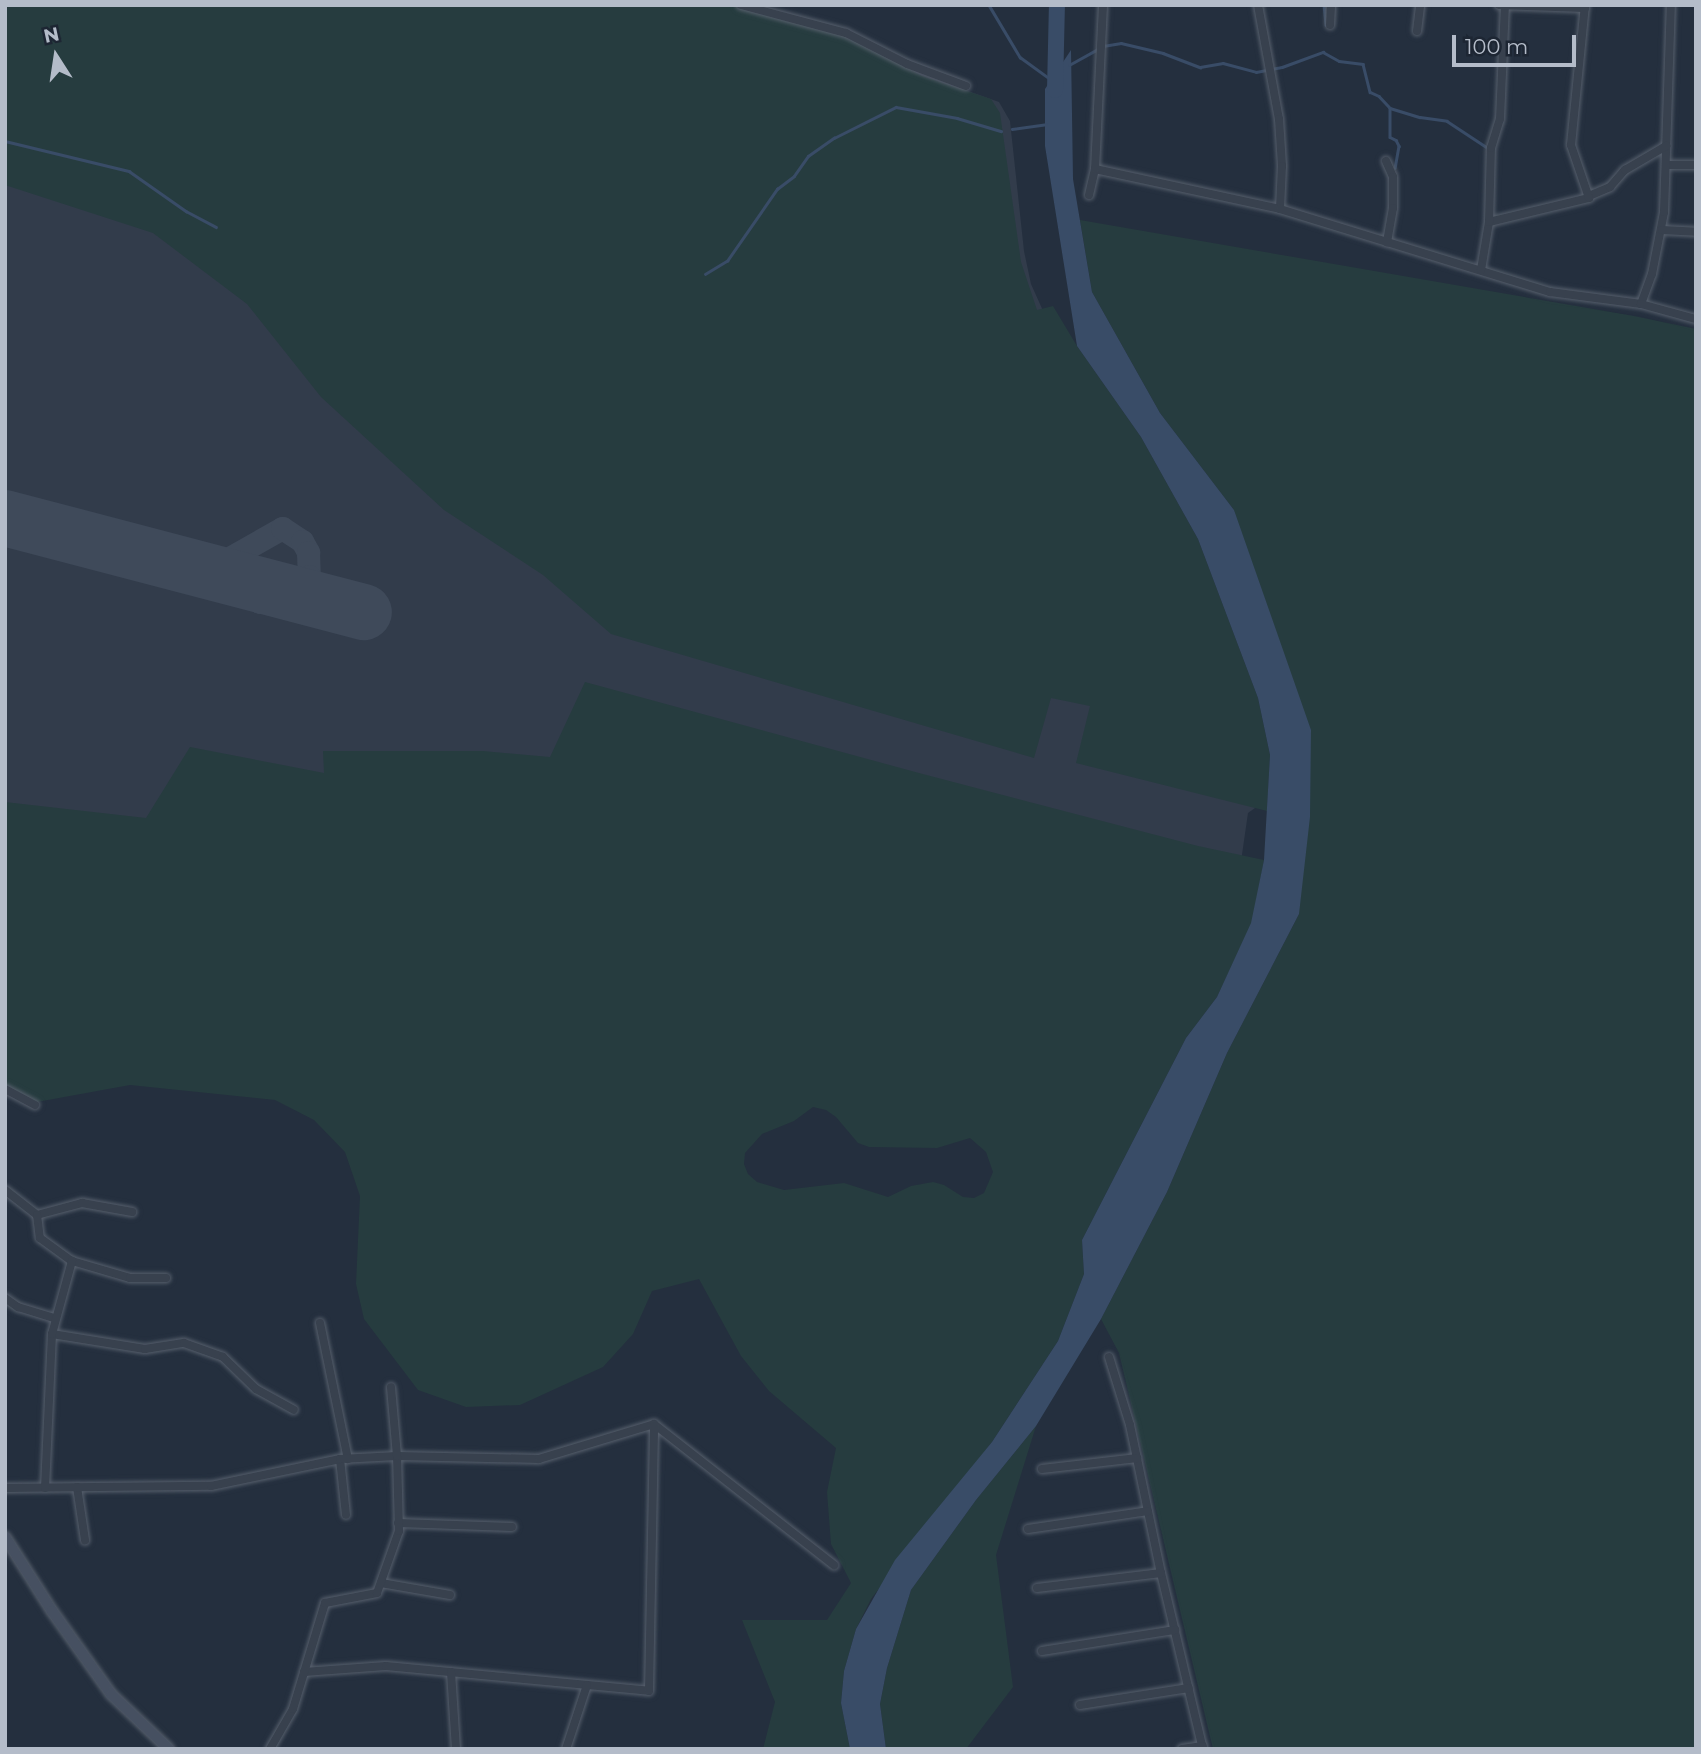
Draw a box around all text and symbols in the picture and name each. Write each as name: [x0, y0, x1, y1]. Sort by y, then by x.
north arrow: [21, 21, 91, 91]
scale bar: [1456, 21, 1580, 65]
text: N: [42, 22, 61, 48]
text: 100 m: [1465, 34, 1528, 59]

